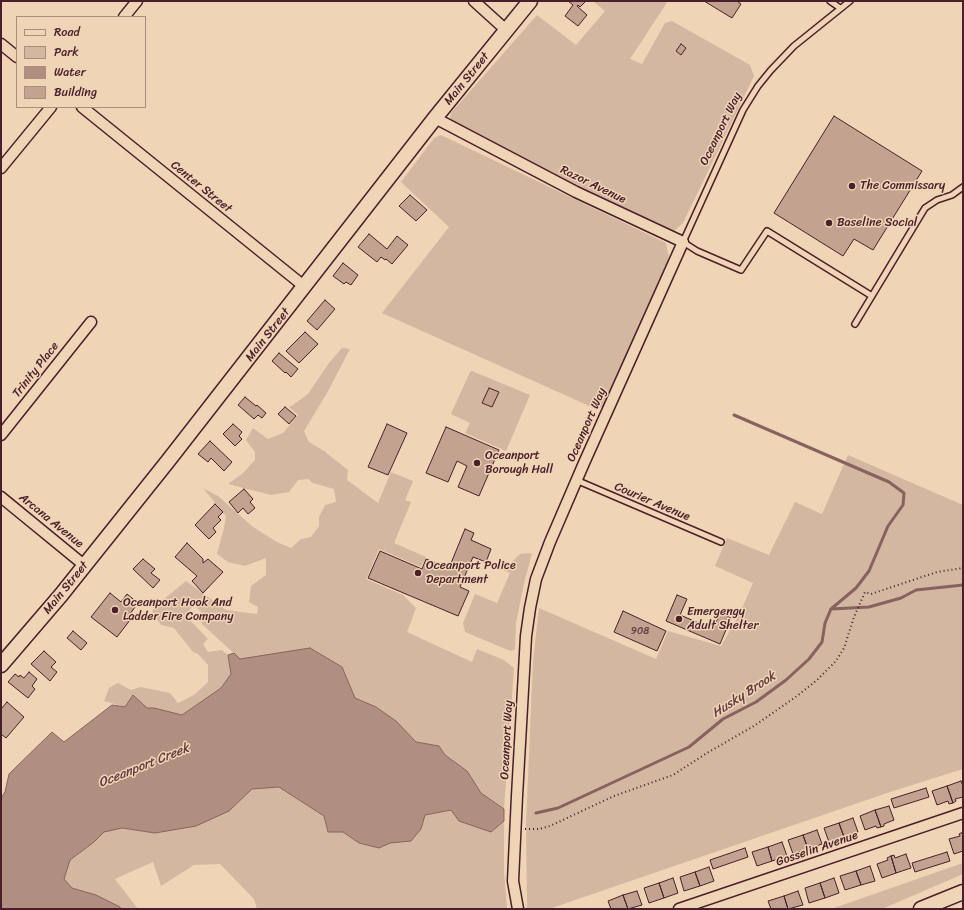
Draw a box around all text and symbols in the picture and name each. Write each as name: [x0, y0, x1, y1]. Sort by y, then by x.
legend: [16, 16, 146, 108]
text: Road: [54, 21, 80, 43]
text: Park: [54, 41, 79, 63]
street label: Main Street: [441, 50, 493, 108]
text: Water: [54, 61, 86, 83]
text: Building: [54, 81, 97, 103]
street label: Oceanport Way: [697, 90, 745, 168]
street label: Center Street: [168, 158, 234, 216]
street label: Razor Avenue: [558, 163, 628, 207]
place label: The Commissary: [860, 179, 945, 193]
marker: The Commissary: [847, 181, 857, 191]
place label: Baseline Social: [837, 216, 917, 230]
marker: Baseline Social: [824, 218, 834, 228]
street label: Main Street: [243, 306, 293, 364]
street label: Trinity Place: [10, 339, 62, 401]
street label: Oceanport Way: [564, 386, 610, 464]
place label: Oceanport Borough Hall: [485, 449, 553, 477]
marker: Oceanport Borough Hall: [472, 458, 482, 468]
street label: Courier Avenue: [612, 480, 692, 524]
street label: Arcana Avenue: [16, 491, 86, 551]
street label: Main Street: [40, 559, 92, 617]
place label: Oceanport Police Department: [426, 559, 516, 587]
marker: Oceanport Police Department: [413, 568, 423, 578]
place label: Oceanport Hook And Ladder Fire Company: [123, 596, 233, 624]
marker: Oceanport Hook And Ladder Fire Company: [110, 605, 120, 615]
place label: Emergengy Adult Shelter: [687, 605, 758, 633]
marker: Emergengy Adult Shelter: [674, 614, 684, 624]
house number: 908: [631, 625, 649, 637]
water label: Husky Brook: [709, 669, 779, 721]
street label: Oceanport Way: [498, 700, 516, 780]
water label: Oceanport Creek: [96, 741, 192, 791]
street label: Gosselin Avenue: [774, 828, 860, 870]

